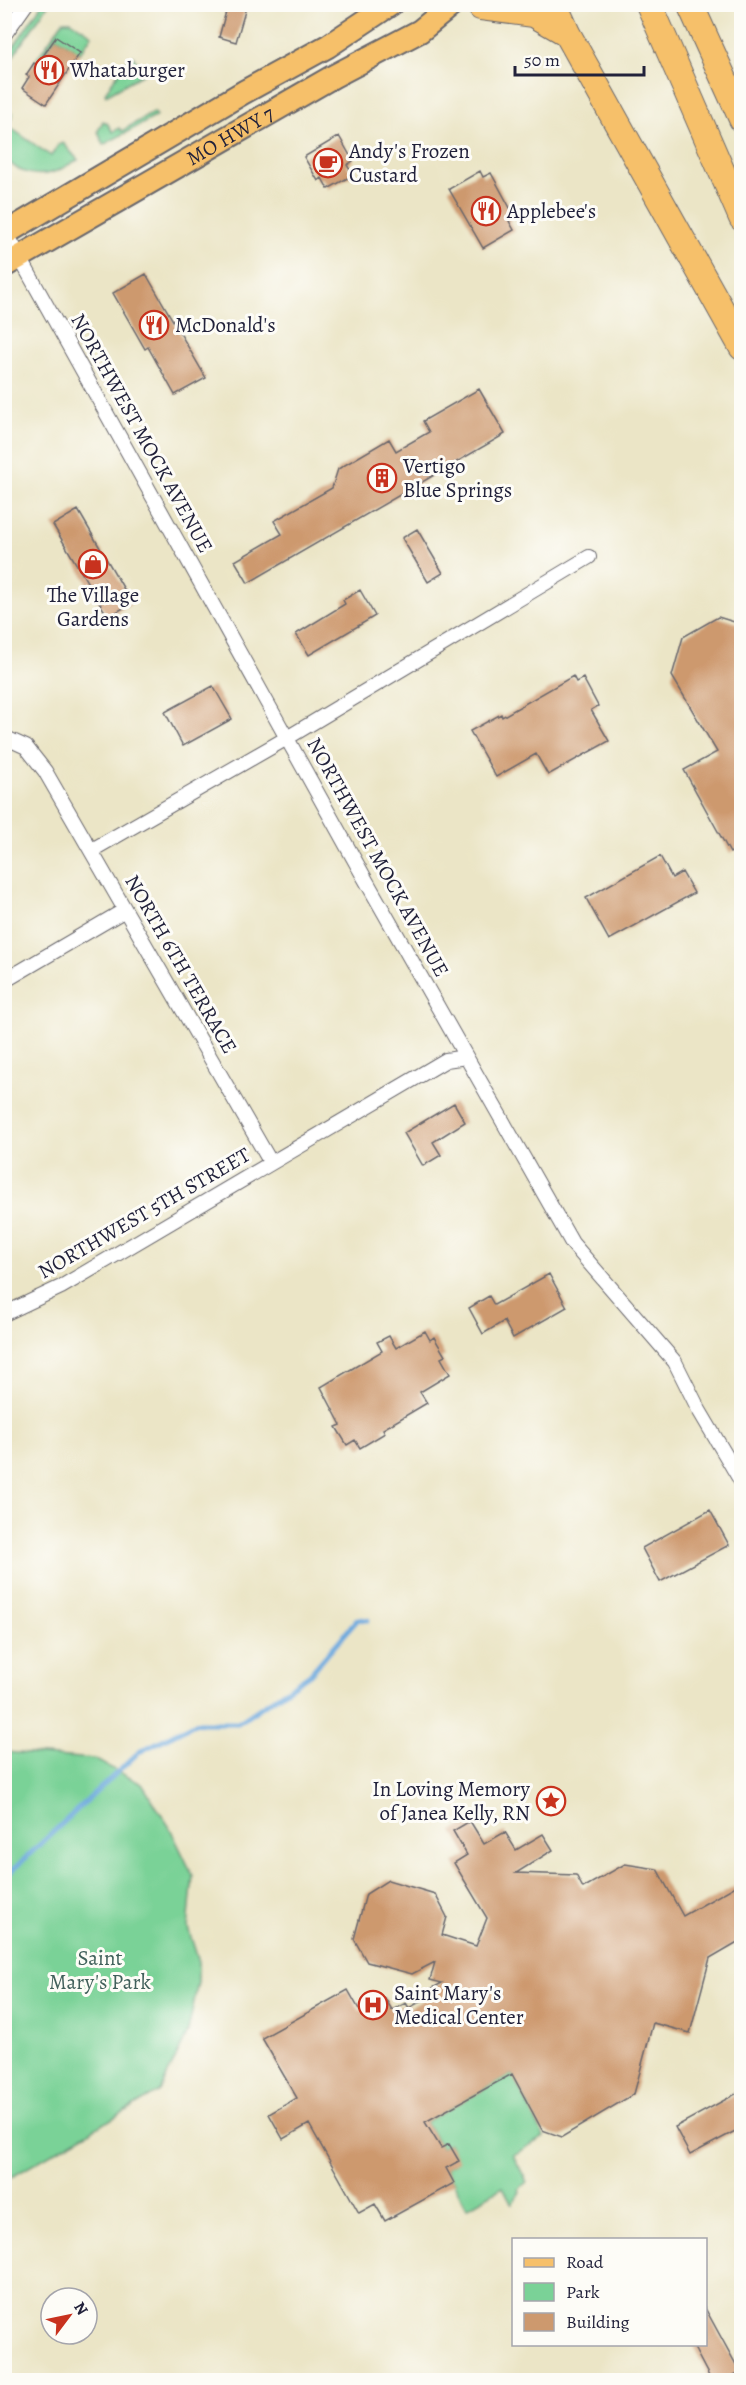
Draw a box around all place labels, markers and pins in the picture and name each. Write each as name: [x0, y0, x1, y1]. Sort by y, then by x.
restaurant icon: Whataburger: [33, 54, 65, 86]
place label: Whataburger: [69, 56, 185, 84]
place label: Andy's Frozen Custard: [348, 137, 470, 189]
cafe icon: Andy's Frozen Custard: [312, 147, 344, 179]
restaurant icon: Applebee's: [470, 195, 502, 227]
place label: Applebee's: [506, 197, 596, 225]
restaurant icon: McDonald's: [138, 309, 170, 341]
place label: McDonald's: [175, 311, 276, 339]
place label: Vertigo Blue Springs: [402, 452, 512, 504]
building icon: Vertigo Blue Springs: [366, 462, 398, 494]
shop icon: The Village Gardens: [77, 548, 109, 580]
place label: The Village Gardens: [47, 581, 139, 633]
place label: In Loving Memory of Janea Kelly, RN: [372, 1775, 531, 1827]
place icon: In Loving Memory of Janea Kelly, RN: [535, 1785, 567, 1817]
place label: Saint Mary's Medical Center: [394, 1979, 524, 2031]
hospital icon: Saint Mary's Medical Center: [357, 1989, 389, 2021]

